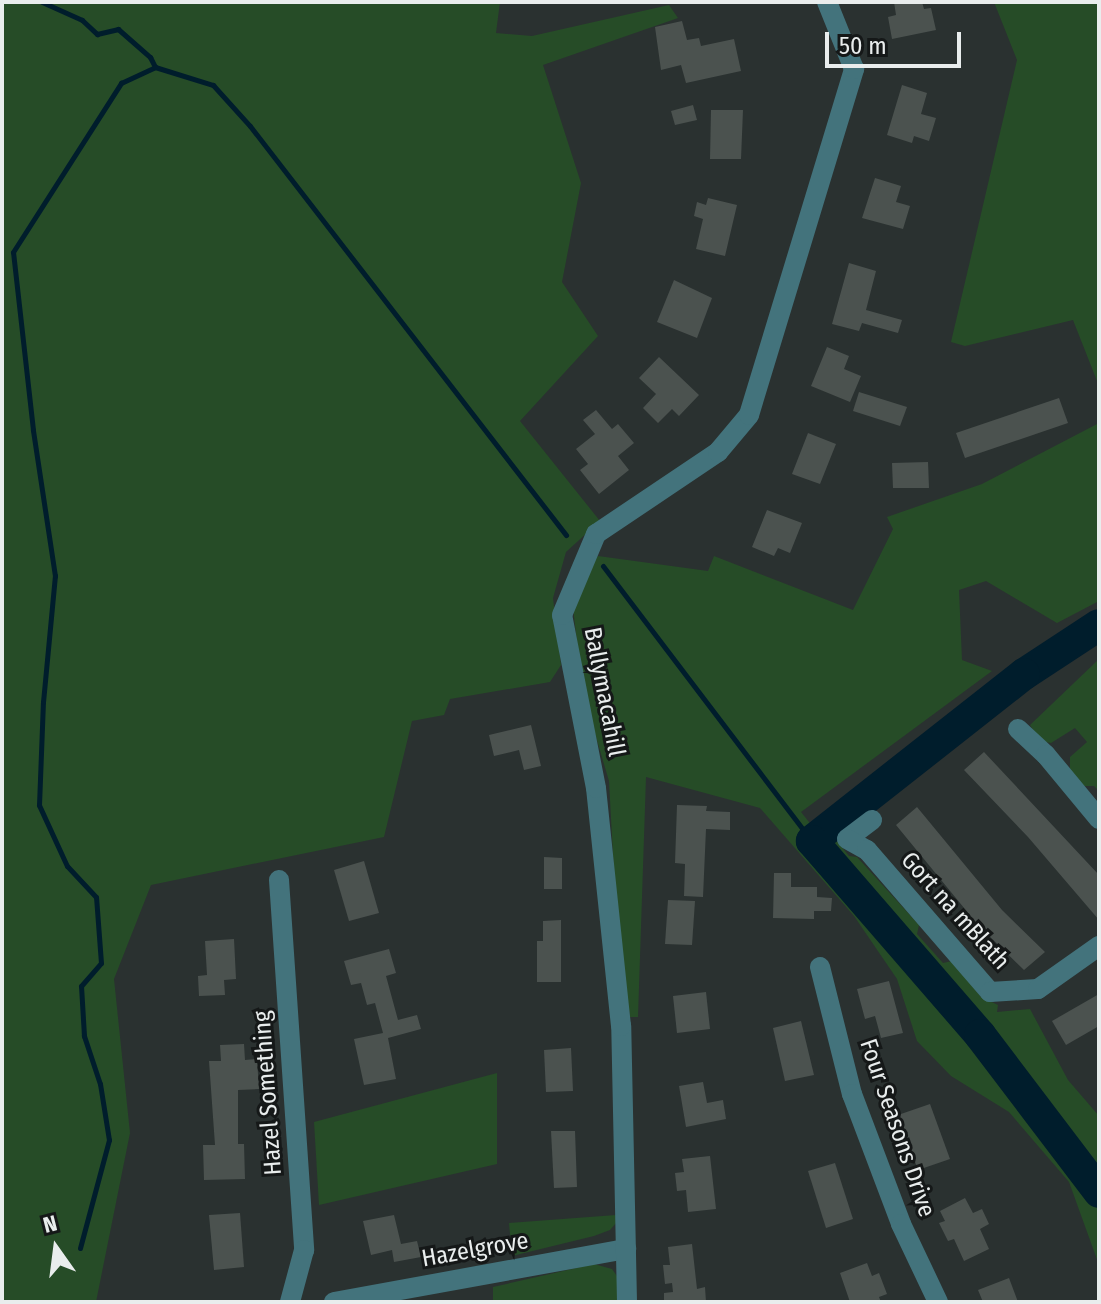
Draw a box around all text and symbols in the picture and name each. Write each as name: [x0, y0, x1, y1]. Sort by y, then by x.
scale bar: [829, 16, 965, 66]
text: 50 m: [839, 32, 887, 60]
street label: Ballymacahill: [577, 625, 631, 759]
street label: Gort na mBlath: [895, 846, 1015, 976]
street label: Hazel Something: [248, 1010, 288, 1176]
street label: Four Seasons Drive: [853, 1035, 941, 1221]
north arrow: [16, 1208, 96, 1288]
text: N: [40, 1210, 60, 1239]
street label: Hazelgrove: [419, 1226, 531, 1274]

